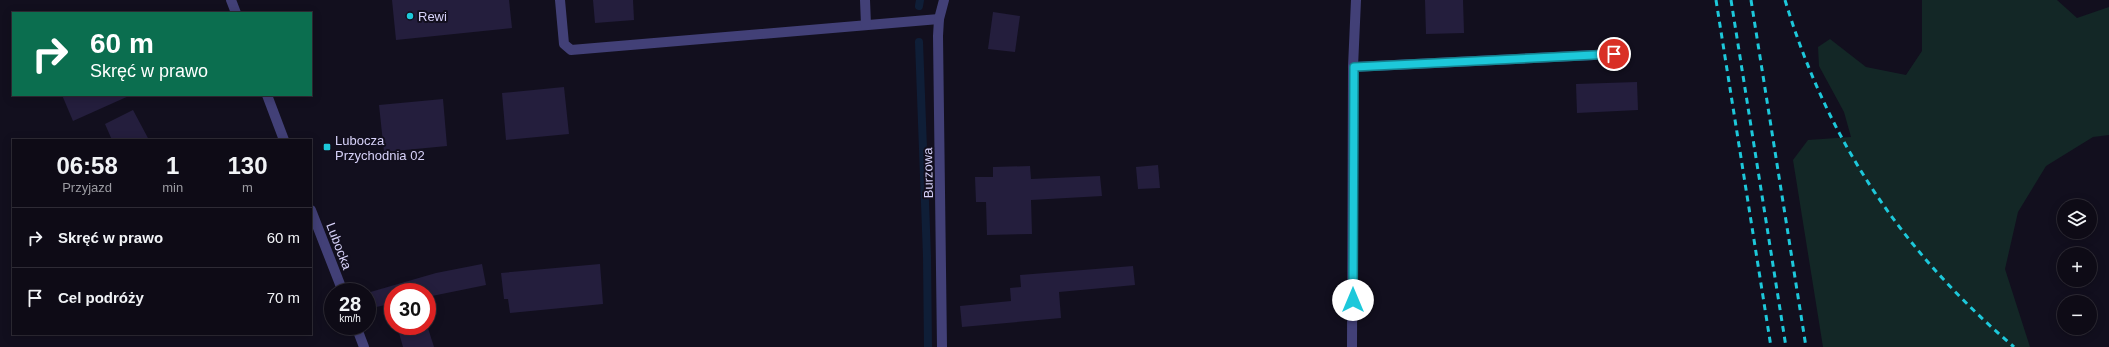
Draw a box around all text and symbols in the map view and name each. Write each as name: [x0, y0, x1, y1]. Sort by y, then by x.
place label: Rewi: [418, 9, 447, 24]
marker: Rewi: [405, 11, 415, 21]
icon: right: [24, 28, 76, 80]
text: 60 m: [90, 28, 154, 59]
pin: [1597, 37, 1631, 71]
icon: arrive: [1603, 43, 1625, 65]
text: Skręć w prawo: [90, 61, 208, 81]
place label: Lubocza Przychodnia 02: [335, 133, 425, 163]
marker: Lubocza Przychodnia 02: [322, 142, 332, 152]
street label: Burzowa: [920, 147, 936, 198]
text: 06:58: [56, 152, 118, 179]
text: 1: [166, 152, 179, 179]
text: 130: [228, 152, 268, 179]
text: Przyjazd: [62, 180, 112, 195]
text: min: [162, 180, 183, 195]
text: m: [242, 180, 253, 195]
map controls: [2057, 199, 2097, 335]
button: layers: [2057, 199, 2097, 239]
street label: Lubocka: [323, 220, 355, 272]
icon: right: [24, 227, 46, 249]
text: Skręć w prawo: [58, 229, 163, 246]
text: 60 m: [267, 229, 300, 246]
button: +: [2057, 247, 2097, 287]
position arrow: [1332, 279, 1374, 321]
speed limit sign: 30: [384, 283, 436, 335]
icon: arrive: [24, 287, 46, 309]
text: Cel podróży: [58, 289, 144, 306]
text: 70 m: [267, 289, 300, 306]
text: 28: [339, 293, 361, 315]
button: −: [2057, 295, 2097, 335]
text: km/h: [339, 313, 361, 324]

